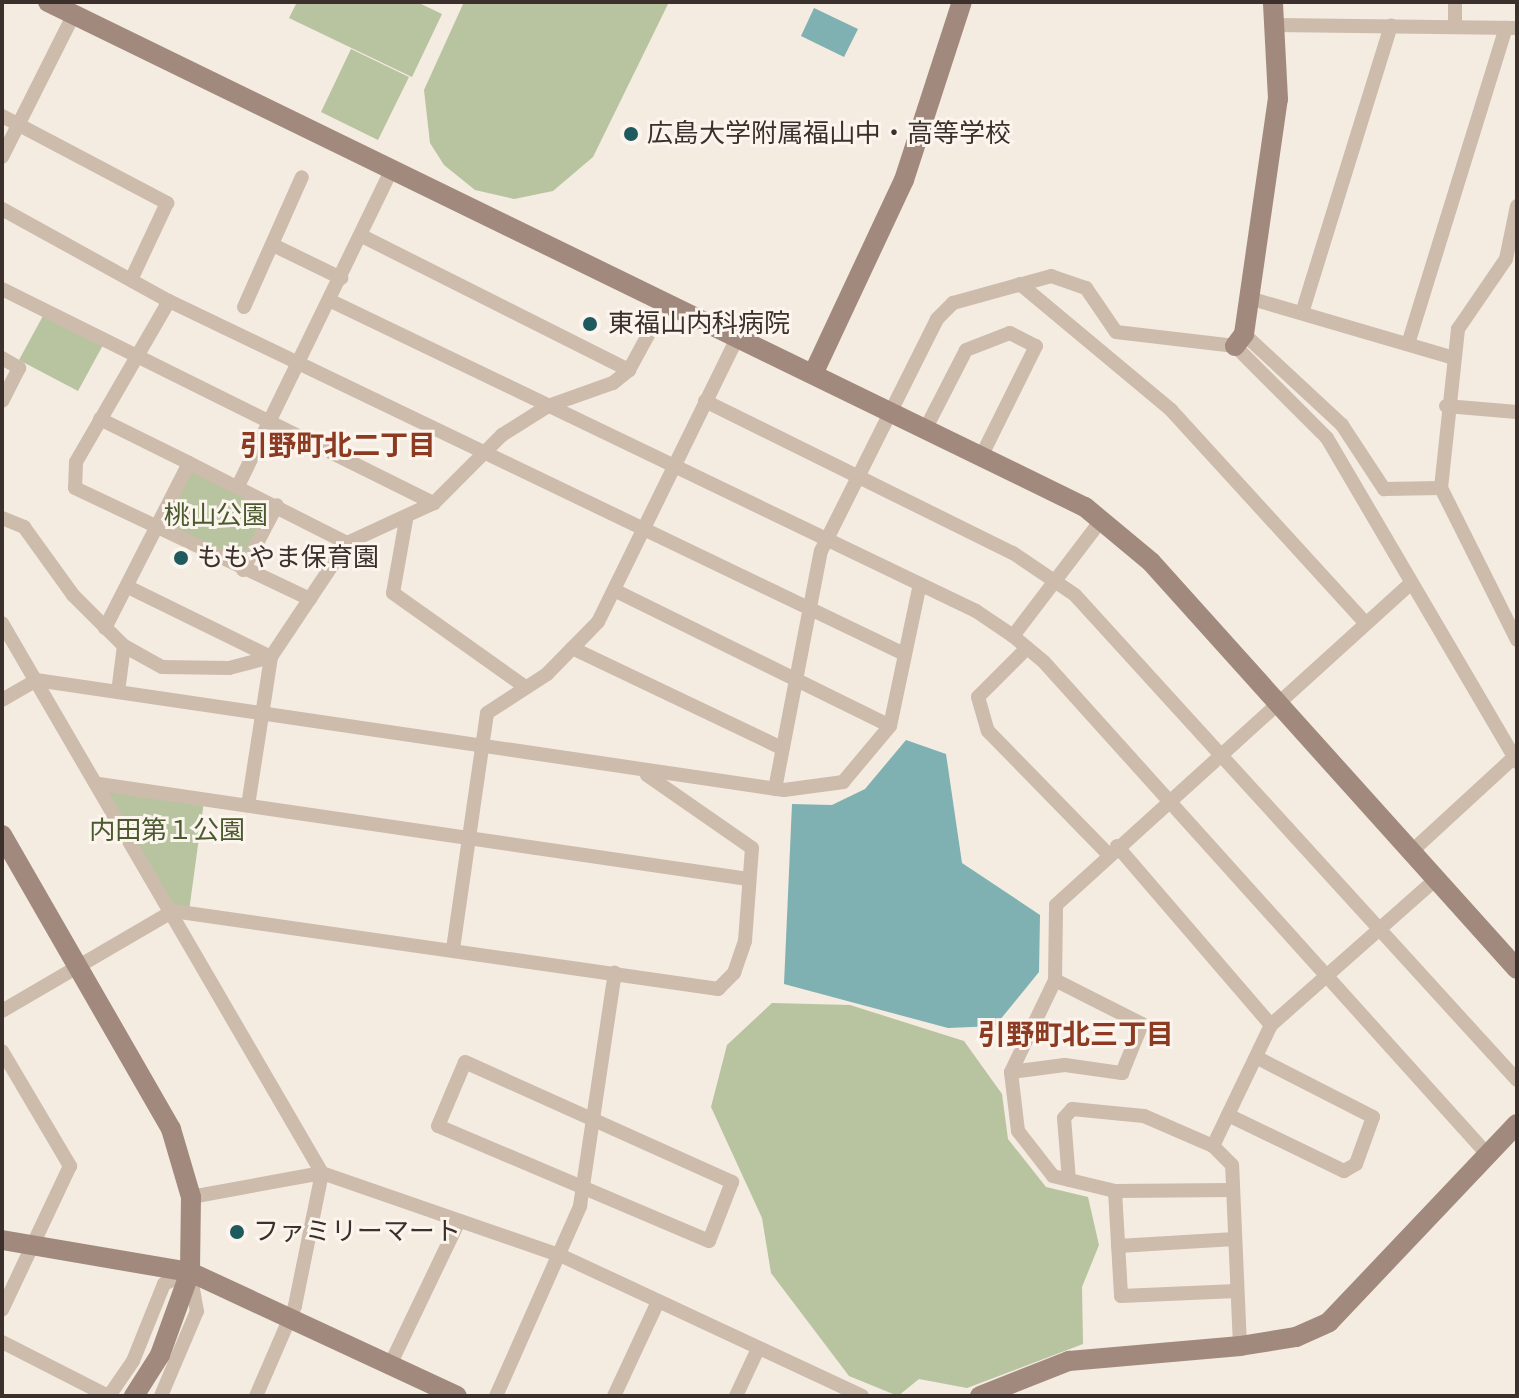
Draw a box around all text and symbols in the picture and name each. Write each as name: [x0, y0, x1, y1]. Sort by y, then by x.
place label: 広島大学附属福山中・高等学校: [647, 118, 1011, 150]
marker: 広島大学附属福山中・高等学校: [622, 125, 640, 143]
place label: 東福山内科病院: [608, 308, 790, 340]
marker: 東福山内科病院: [579, 313, 601, 335]
district label: 引野町北二丁目: [240, 429, 436, 463]
park label: 桃山公園: [164, 500, 268, 532]
place label: ももやま保育園: [197, 542, 379, 574]
marker: ももやま保育園: [172, 549, 190, 567]
park label: 内田第１公園: [89, 815, 245, 847]
district label: 引野町北三丁目: [978, 1018, 1174, 1052]
place label: ファミリーマート: [253, 1216, 461, 1248]
marker: ファミリーマート: [228, 1223, 246, 1241]

